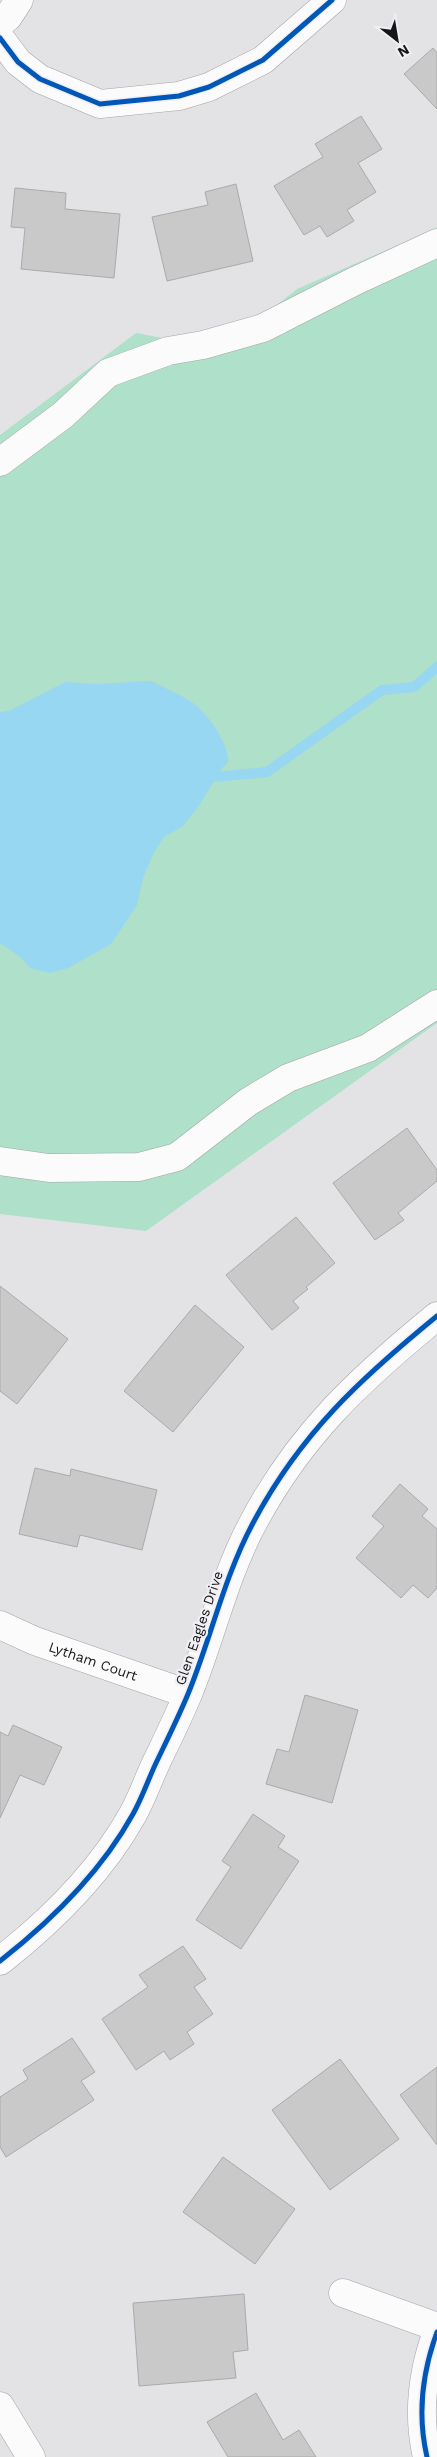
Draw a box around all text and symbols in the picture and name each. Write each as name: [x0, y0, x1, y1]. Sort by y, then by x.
north arrow: [372, 15, 422, 65]
text: N: [395, 42, 412, 61]
street label: Glen Eagles Drive: [172, 1569, 226, 1687]
street label: Lytham Court: [47, 1638, 140, 1684]

